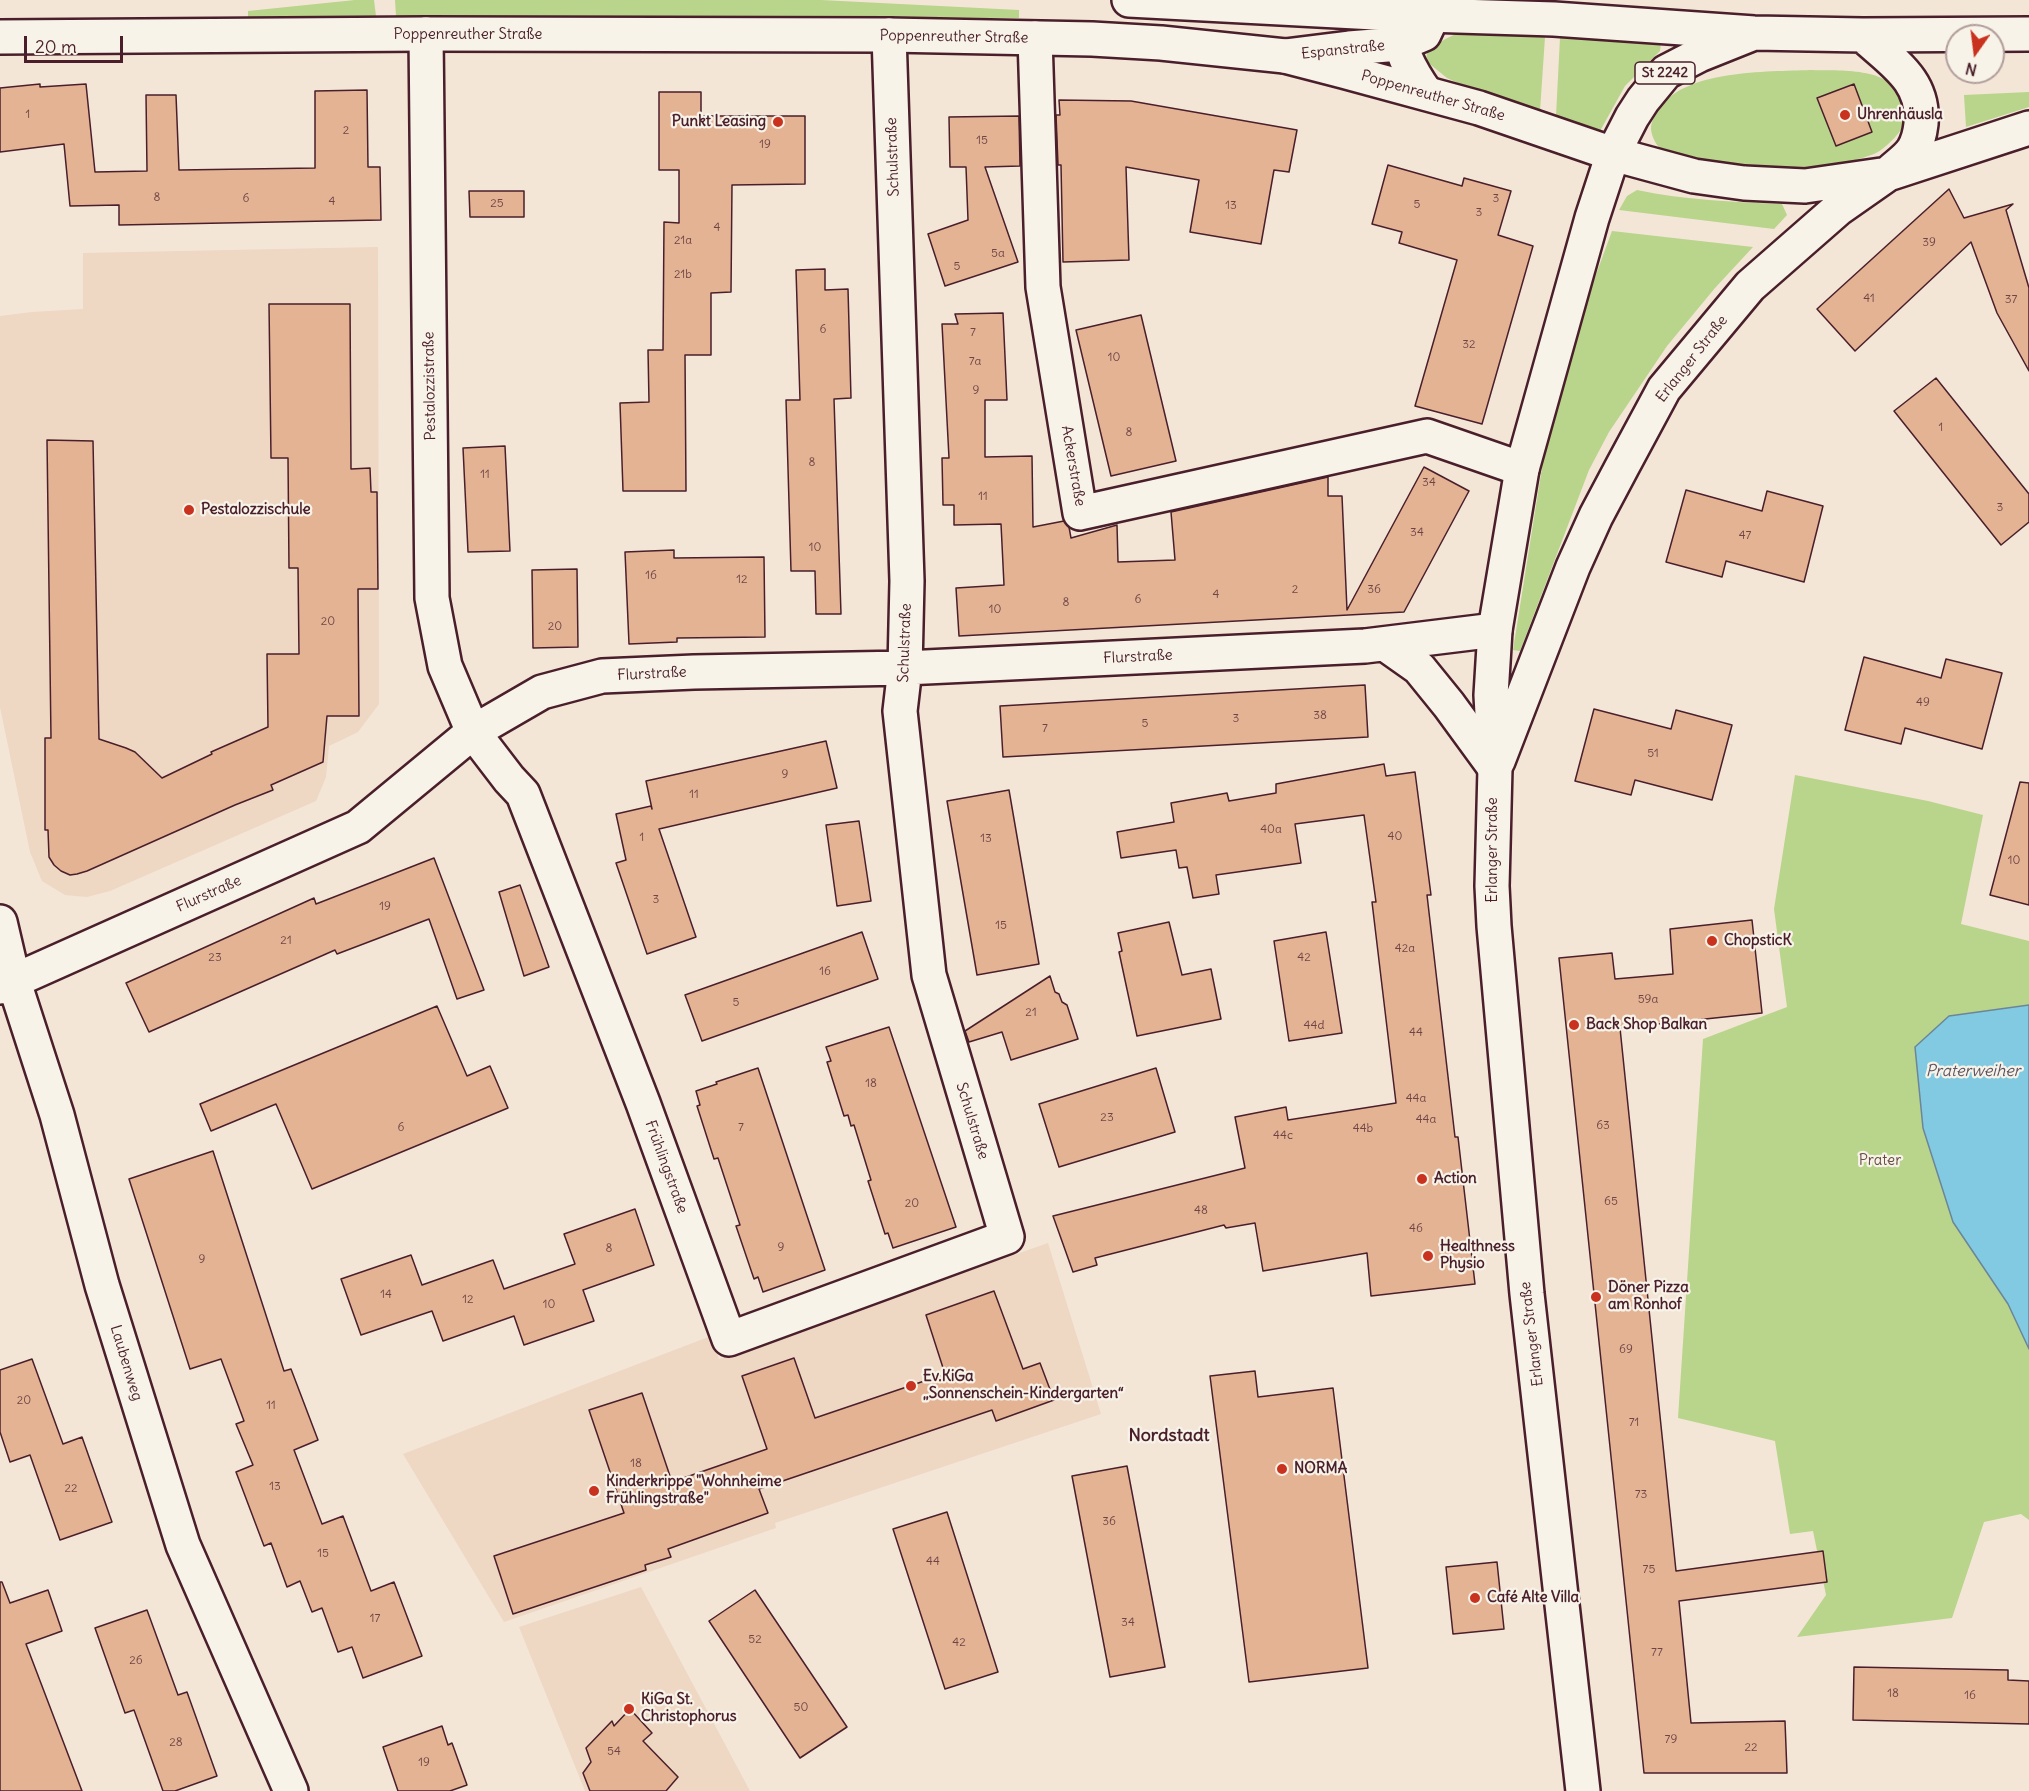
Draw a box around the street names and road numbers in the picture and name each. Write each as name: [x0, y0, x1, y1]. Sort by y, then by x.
street label: Poppenreuther Straße: [394, 26, 542, 44]
street label: Poppenreuther Straße: [879, 27, 1029, 47]
street label: Espanstraße: [1300, 37, 1386, 63]
road number: St 2242: [1635, 62, 1695, 84]
street label: Poppenreuther Straße: [1359, 67, 1507, 125]
street label: Schulstraße: [883, 117, 903, 197]
street label: Erlanger Straße: [1652, 312, 1732, 406]
street label: Pestalozzistraße: [420, 331, 440, 441]
street label: Ackerstraße: [1057, 424, 1089, 508]
street label: Schulstraße: [895, 603, 915, 683]
street label: Flurstraße: [1103, 646, 1173, 668]
street label: Flurstraße: [617, 663, 687, 685]
street label: Erlanger Straße: [1484, 797, 1502, 903]
street label: Flurstraße: [174, 872, 244, 916]
street label: Schulstraße: [952, 1080, 992, 1162]
street label: Frühlingstraße: [641, 1118, 691, 1216]
street label: Erlanger Straße: [1517, 1281, 1547, 1387]
street label: Laubenweg: [106, 1323, 146, 1403]

